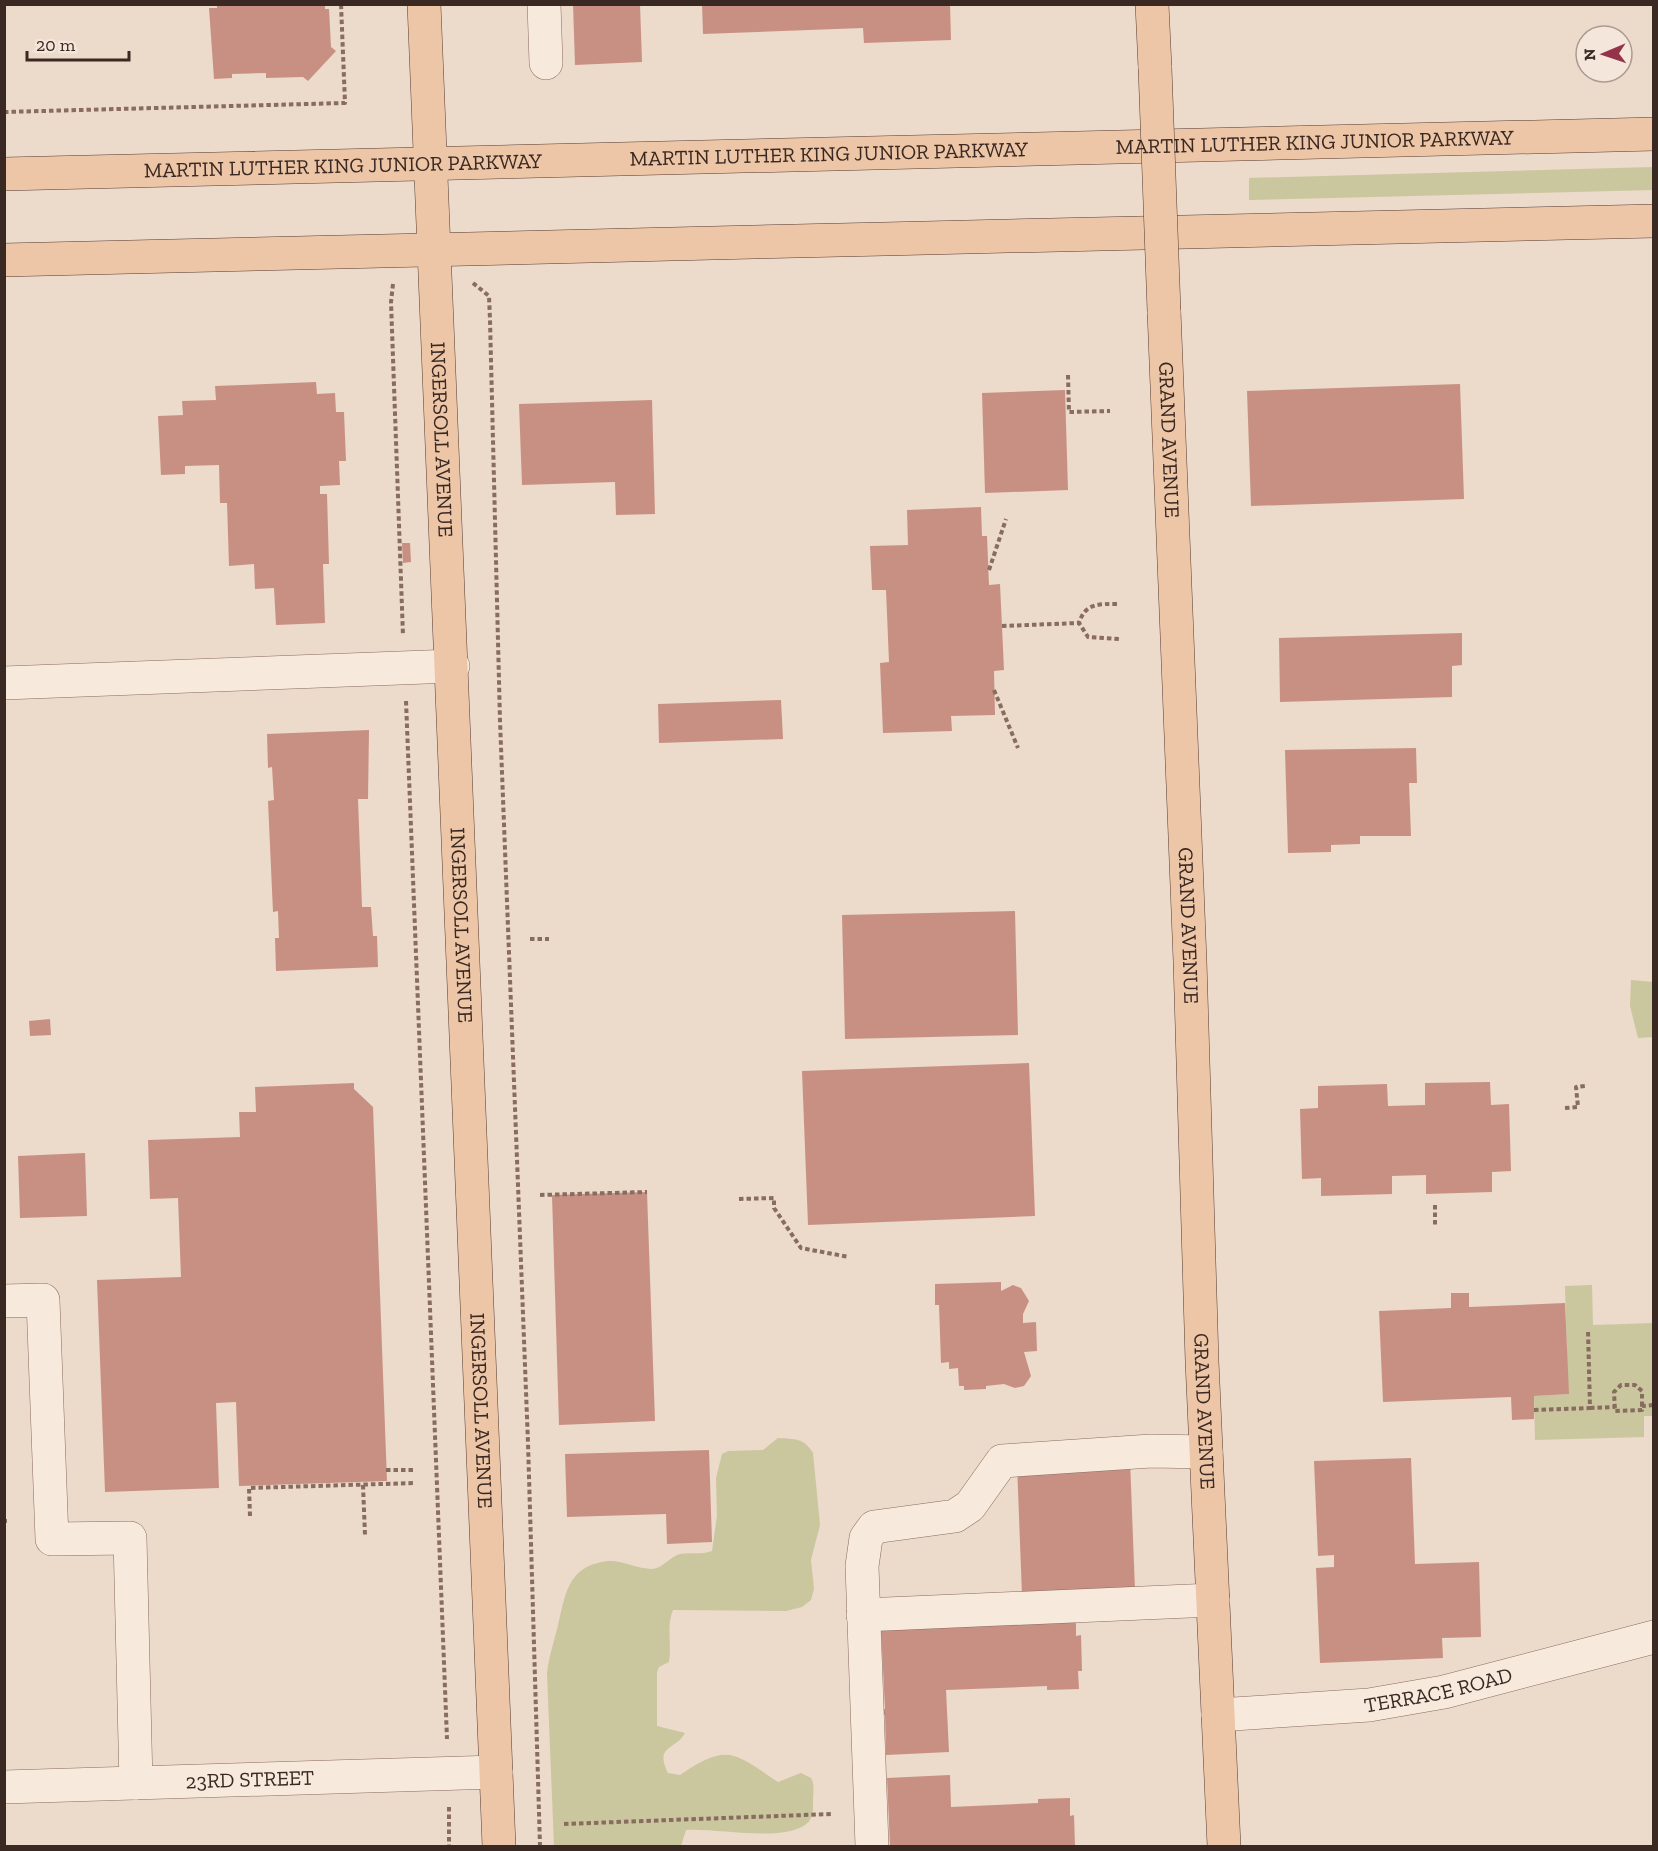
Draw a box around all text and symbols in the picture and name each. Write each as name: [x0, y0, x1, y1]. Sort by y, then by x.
scale bar: [27, 24, 129, 62]
north arrow: [1574, 24, 1634, 84]
text: 20 m: [36, 34, 76, 56]
text: N: [1580, 48, 1599, 61]
street label: MARTIN LUTHER KING JUNIOR PARKWAY: [1115, 124, 1514, 159]
street label: MARTIN LUTHER KING JUNIOR PARKWAY: [629, 136, 1028, 171]
street label: MARTIN LUTHER KING JUNIOR PARKWAY: [143, 148, 542, 183]
street label: INGERSOLL AVENUE: [426, 341, 459, 538]
street label: GRAND AVENUE: [1154, 361, 1185, 519]
street label: INGERSOLL AVENUE: [446, 827, 478, 1024]
street label: GRAND AVENUE: [1173, 847, 1204, 1004]
street label: INGERSOLL AVENUE: [465, 1313, 498, 1509]
street label: GRAND AVENUE: [1189, 1333, 1221, 1490]
street label: TERRACE ROAD: [1362, 1662, 1515, 1718]
street label: 23RD STREET: [185, 1765, 315, 1793]

